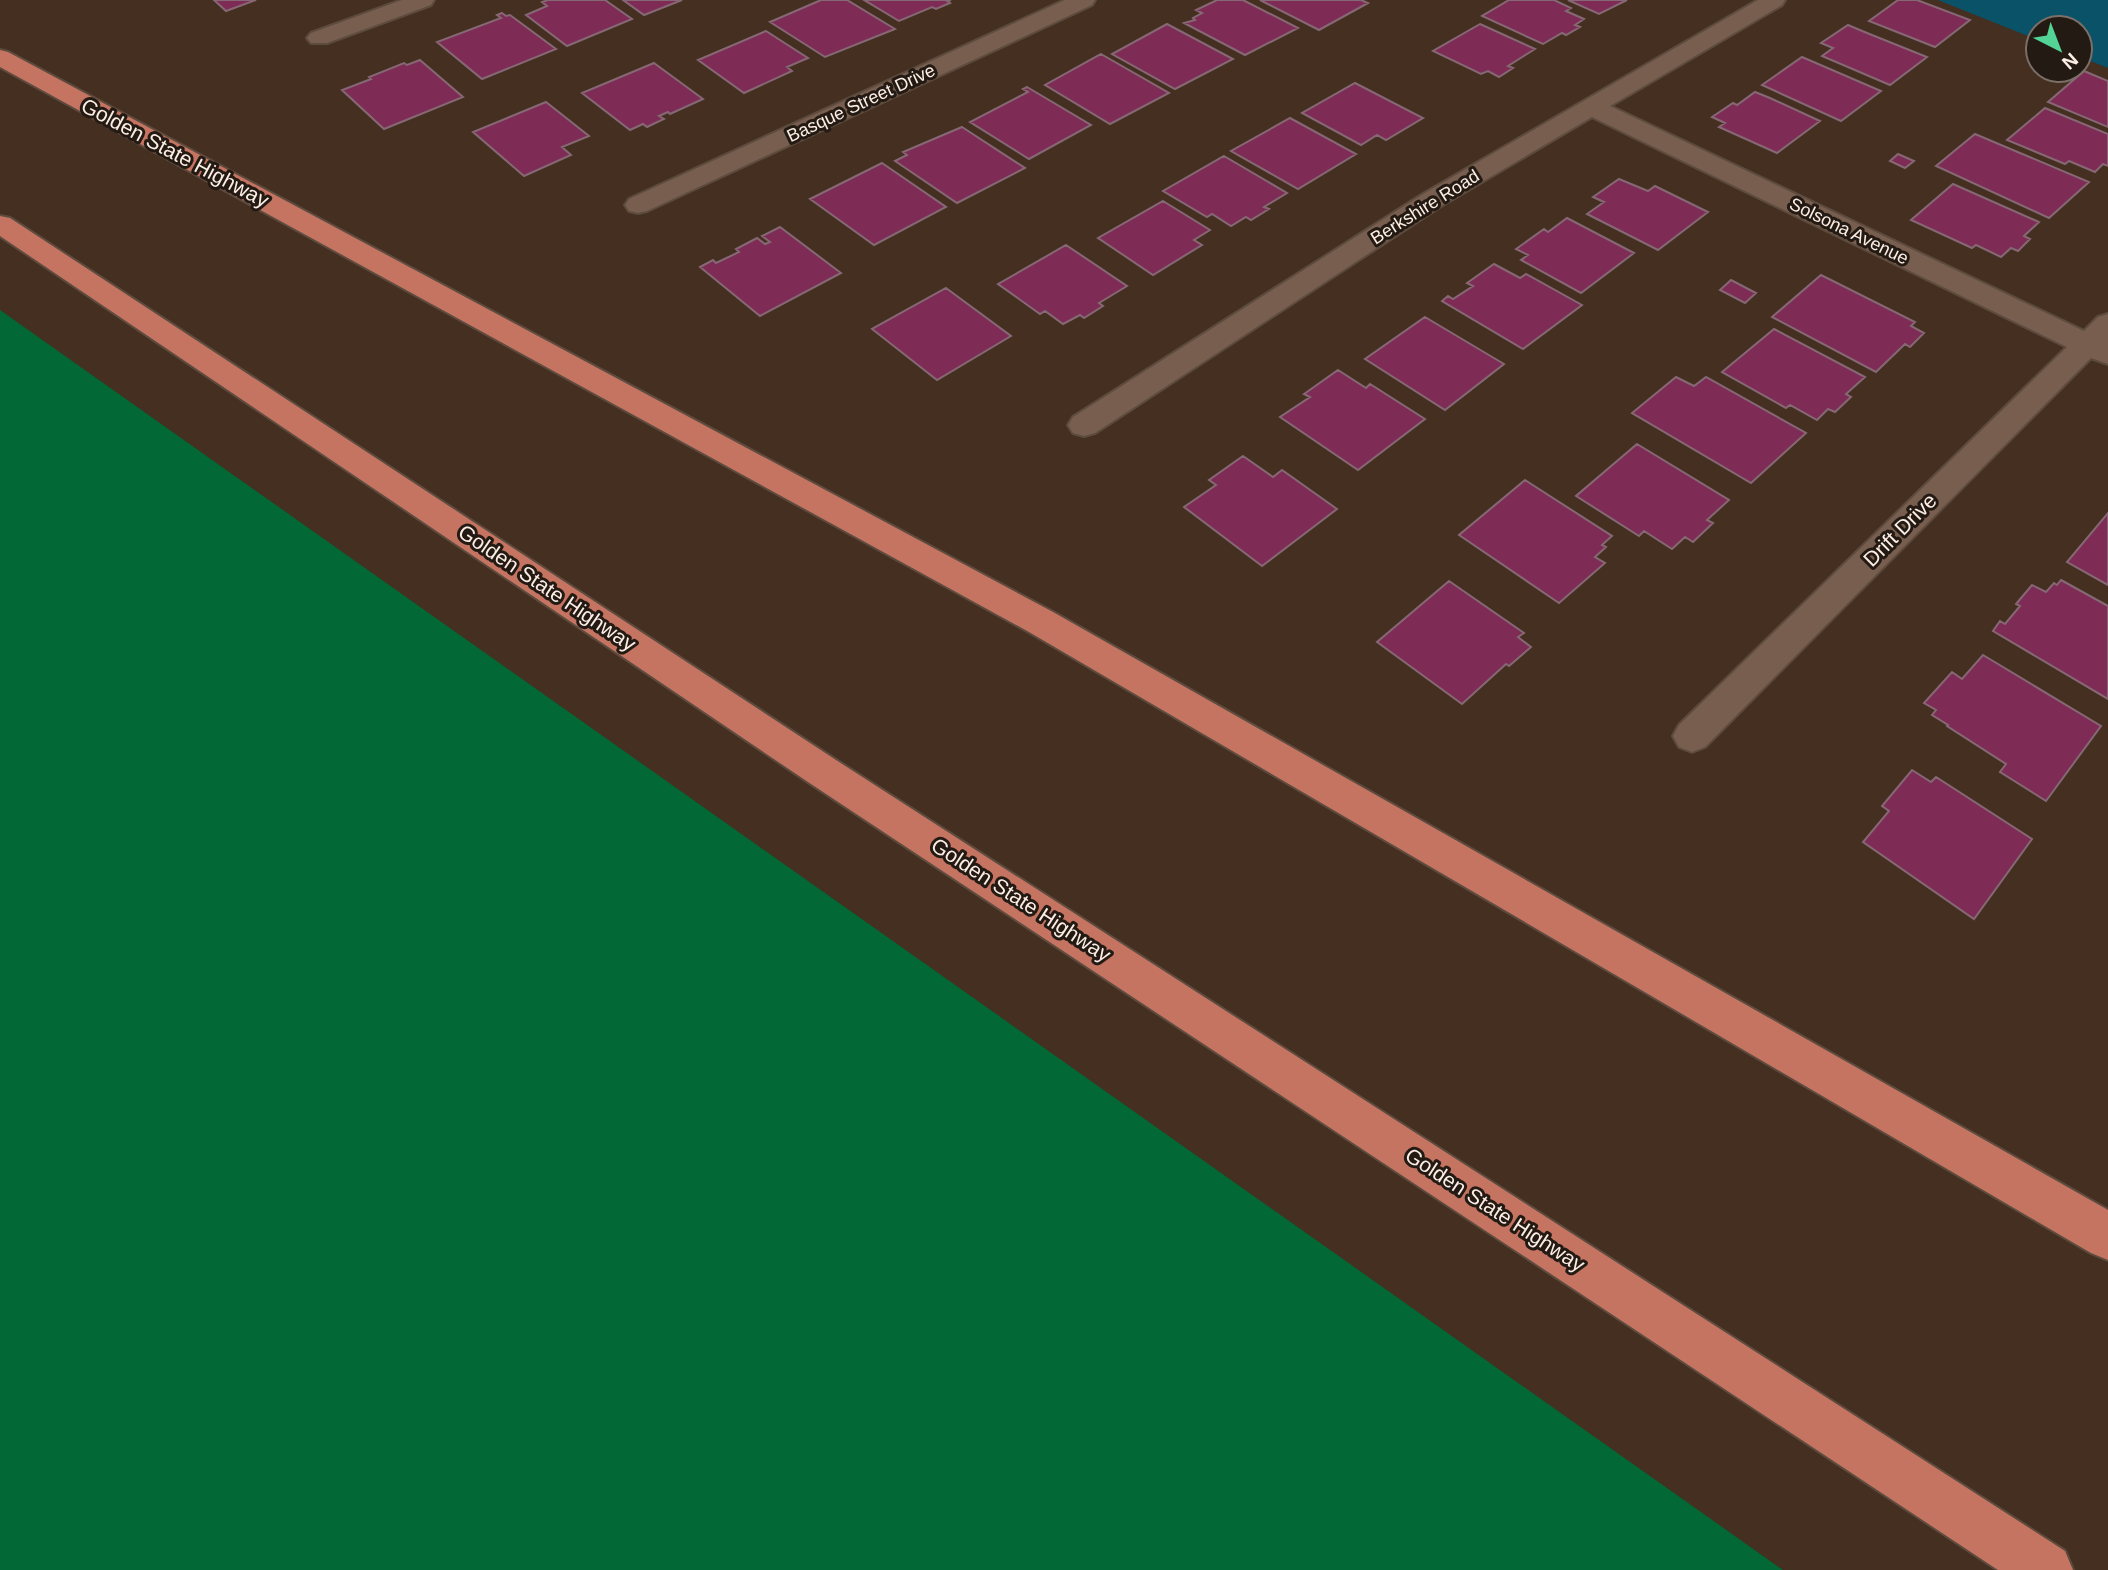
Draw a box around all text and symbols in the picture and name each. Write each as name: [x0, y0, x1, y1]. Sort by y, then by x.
north arrow: [2024, 14, 2094, 84]
text: N: [2058, 49, 2082, 74]
street label: Basque Street Drive: [784, 60, 938, 146]
street label: Golden State Highway: [78, 93, 273, 212]
street label: Berkshire Road: [1367, 166, 1483, 248]
street label: Solsona Avenue: [1786, 194, 1912, 268]
street label: Drift Drive: [1859, 489, 1941, 571]
street label: Golden State Highway: [454, 520, 641, 656]
street label: Golden State Highway: [927, 833, 1116, 966]
street label: Golden State Highway: [1401, 1143, 1590, 1276]

